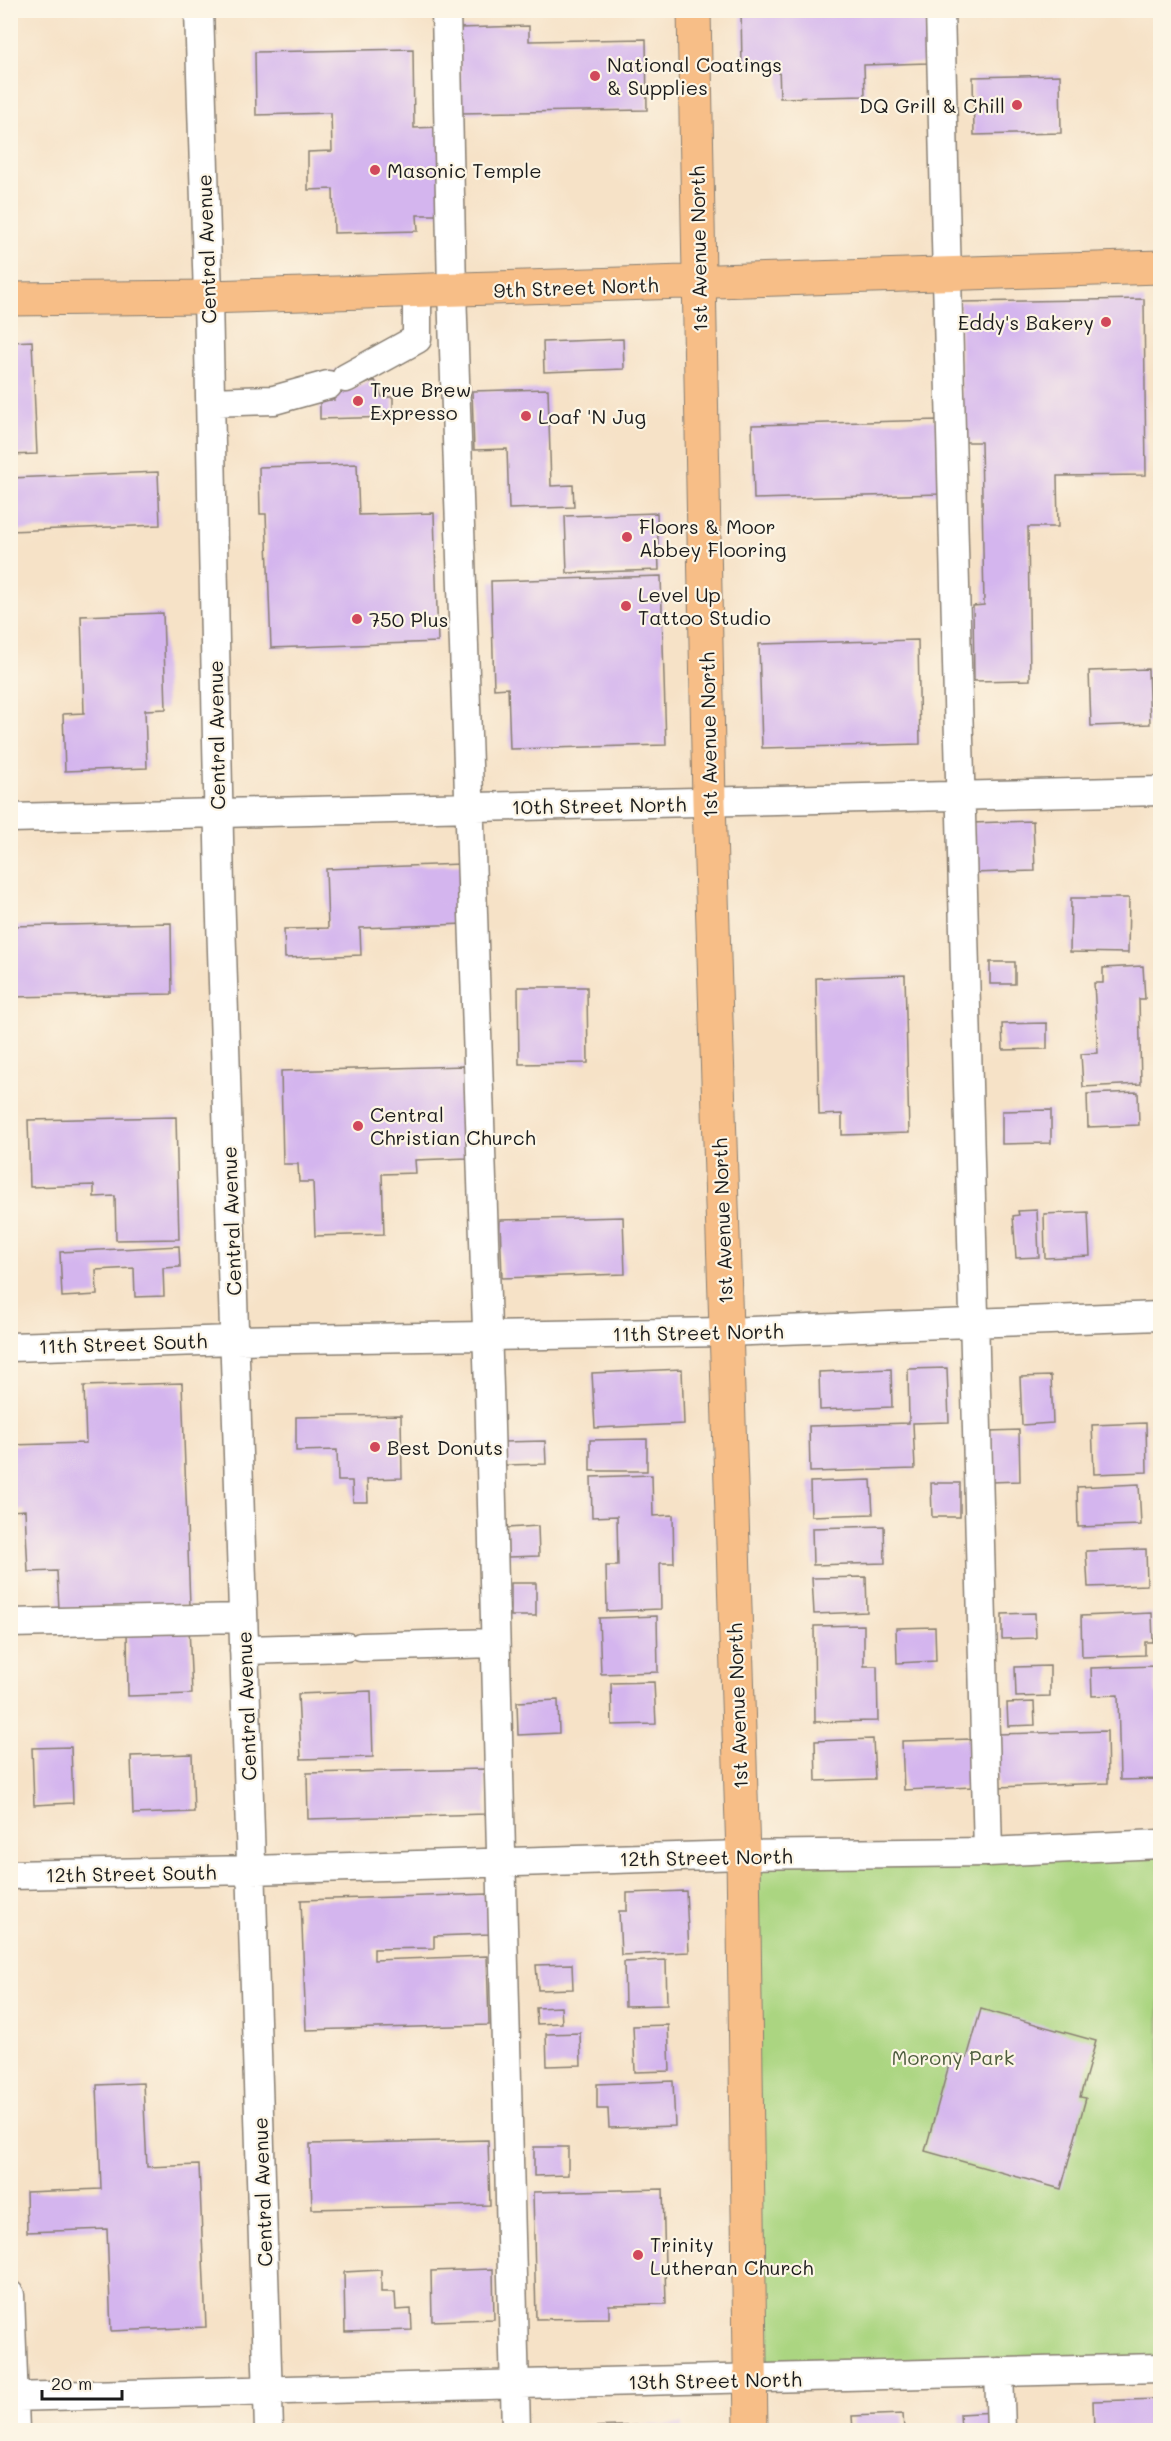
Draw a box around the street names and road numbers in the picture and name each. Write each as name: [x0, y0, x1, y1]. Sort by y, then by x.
street label: 1st Avenue North: [684, 166, 712, 332]
street label: Central Avenue: [190, 174, 222, 324]
street label: 9th Street North: [493, 271, 659, 303]
street label: 1st Avenue North: [694, 652, 722, 818]
street label: Central Avenue: [202, 660, 230, 810]
street label: 10th Street North: [512, 790, 686, 820]
street label: 1st Avenue North: [706, 1137, 738, 1305]
street label: Central Avenue: [215, 1146, 247, 1296]
street label: 11th Street North: [612, 1318, 784, 1346]
street label: 11th Street South: [38, 1327, 208, 1359]
street label: 1st Avenue North: [721, 1622, 753, 1790]
street label: Central Avenue: [230, 1631, 262, 1781]
street label: 12th Street North: [619, 1842, 793, 1872]
street label: 12th Street South: [45, 1859, 217, 1887]
street label: Central Avenue: [246, 2117, 278, 2267]
street label: 13th Street North: [628, 2365, 802, 2395]

